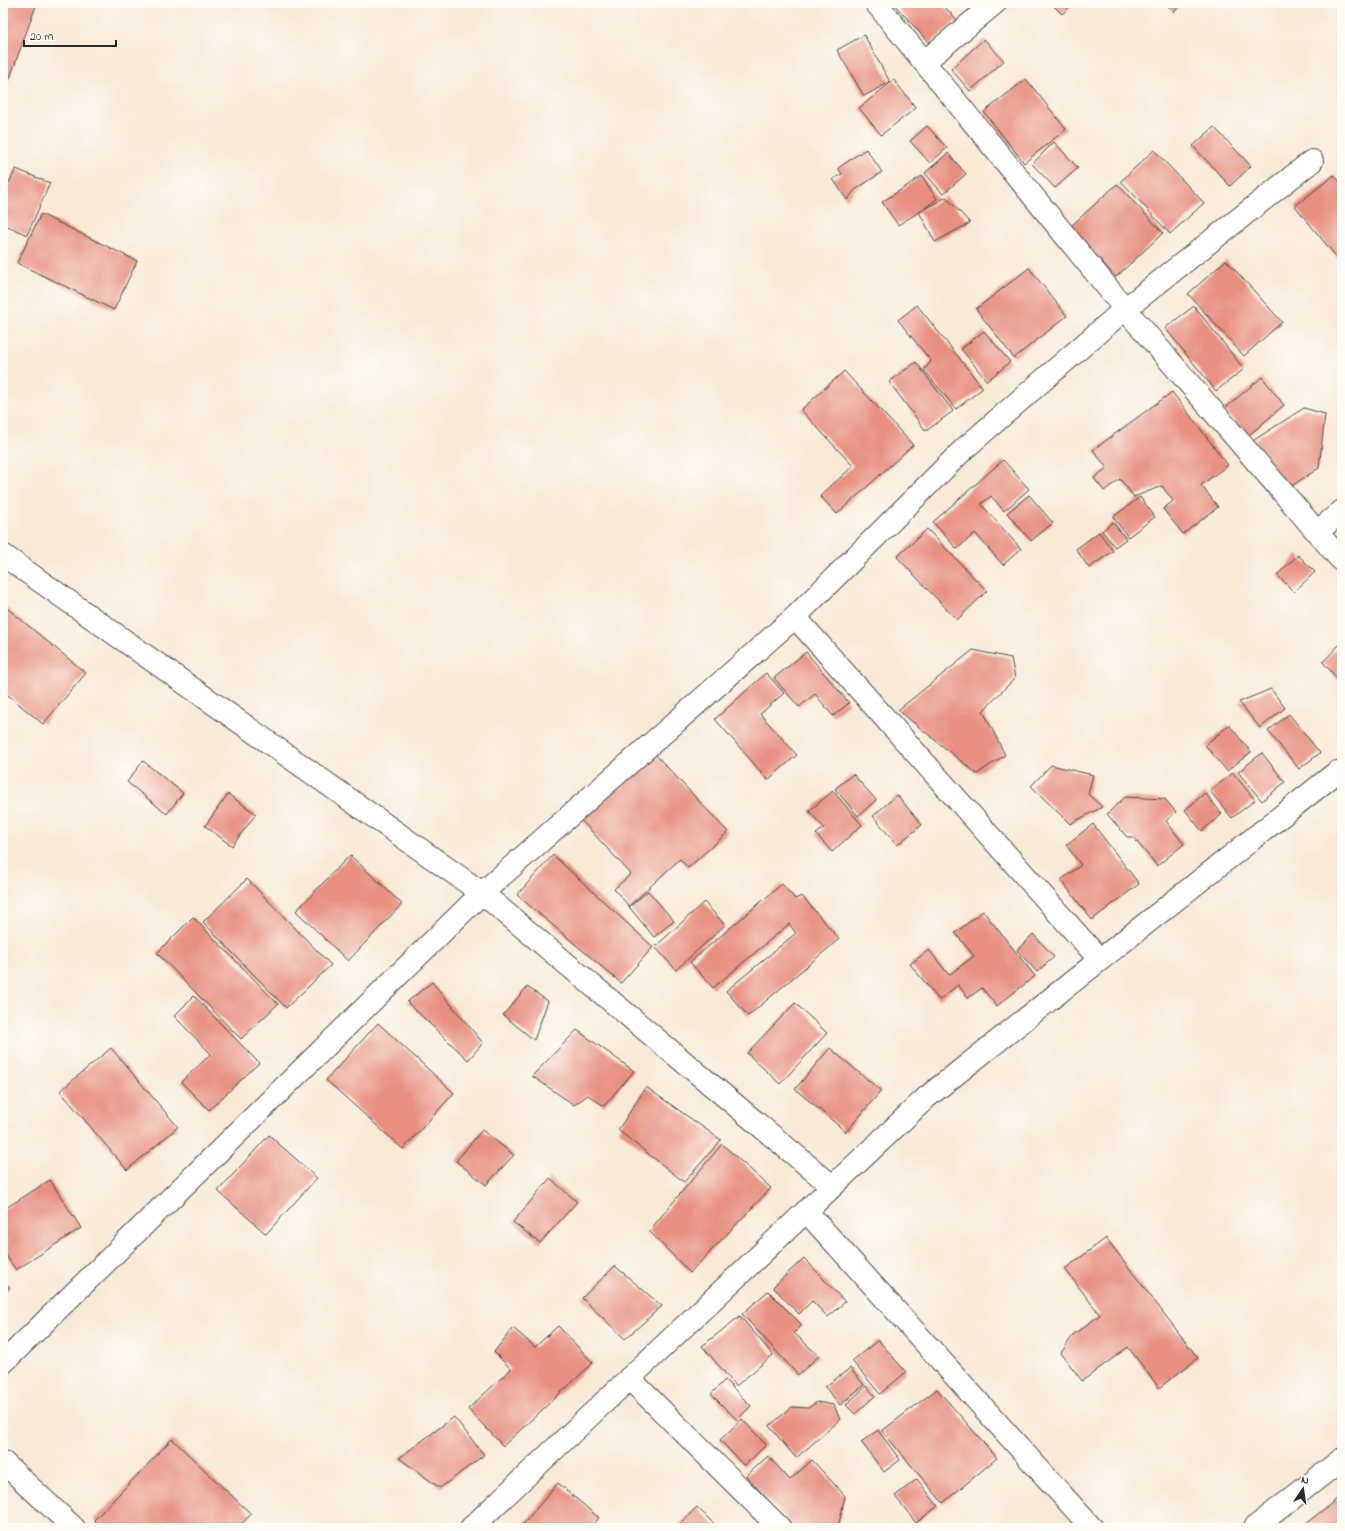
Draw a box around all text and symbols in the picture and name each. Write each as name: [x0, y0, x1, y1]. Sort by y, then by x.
scale bar: [24, 22, 116, 48]
text: 20 m: [30, 28, 53, 46]
north arrow: [1283, 1469, 1323, 1509]
text: N: [1300, 1472, 1310, 1489]

